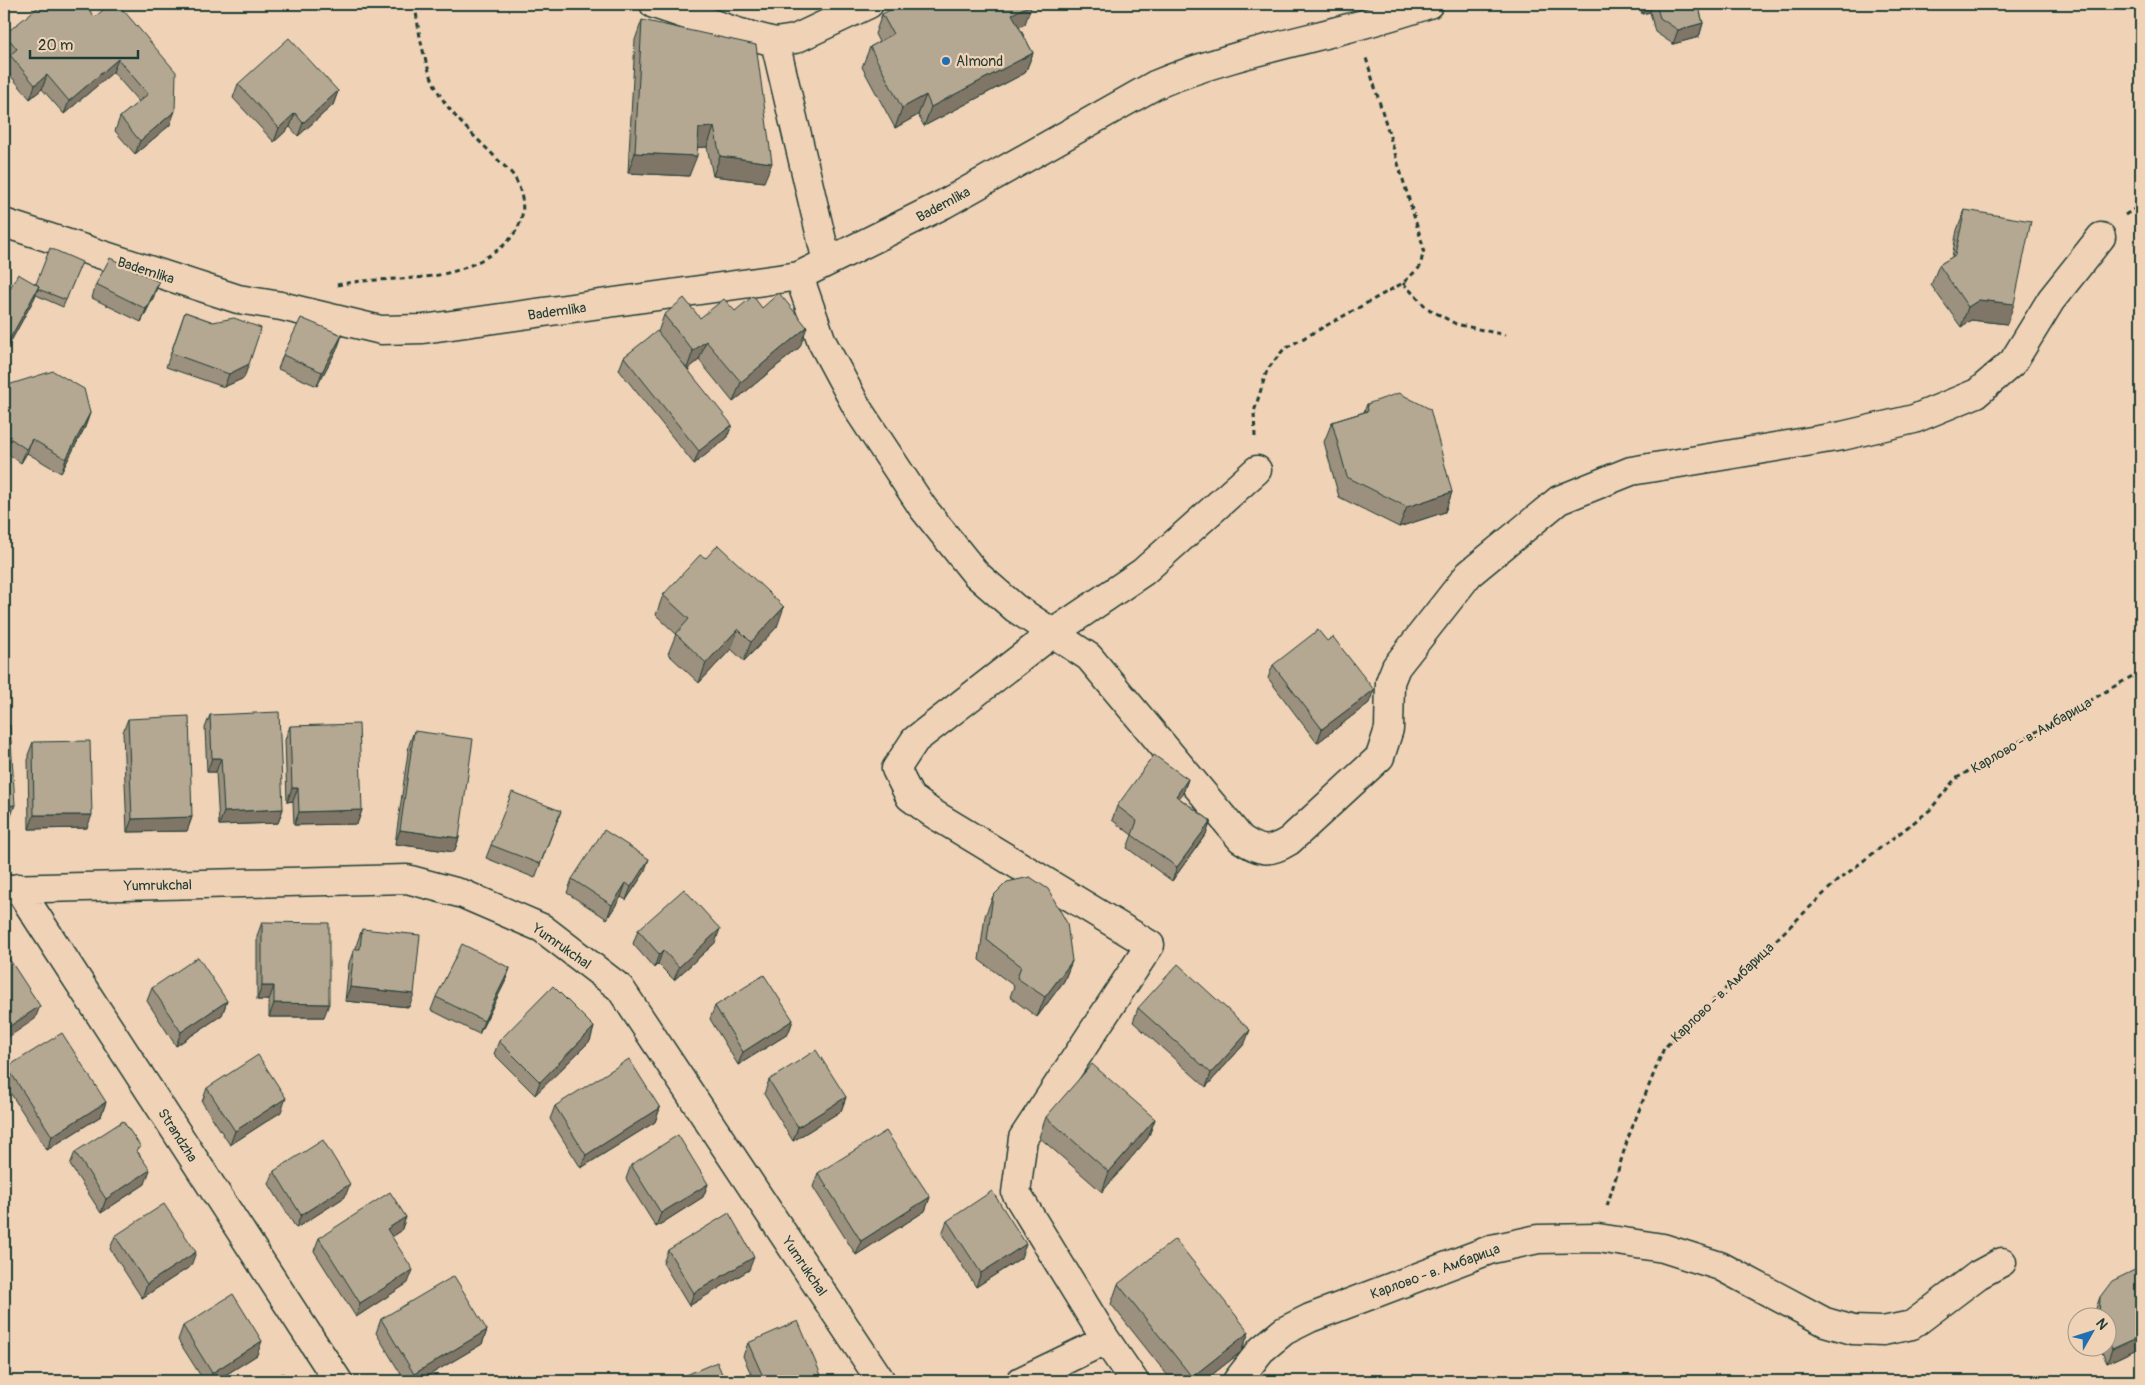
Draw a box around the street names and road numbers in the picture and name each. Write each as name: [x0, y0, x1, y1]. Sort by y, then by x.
street label: Bademlika: [913, 183, 973, 226]
street label: Bademlika: [115, 253, 176, 288]
street label: Bademlika: [527, 299, 587, 324]
street label: Карлово - в. Амбарица: [1968, 694, 2095, 777]
street label: Yumrukchal: [123, 876, 192, 895]
street label: Yumrukchal: [528, 919, 595, 973]
street label: Карлово - в. Амбарица: [1667, 939, 1777, 1046]
street label: Strandzha: [154, 1105, 201, 1165]
street label: Yumrukchal: [778, 1232, 831, 1299]
street label: Карлово - в. Амбарица: [1368, 1240, 1502, 1303]

